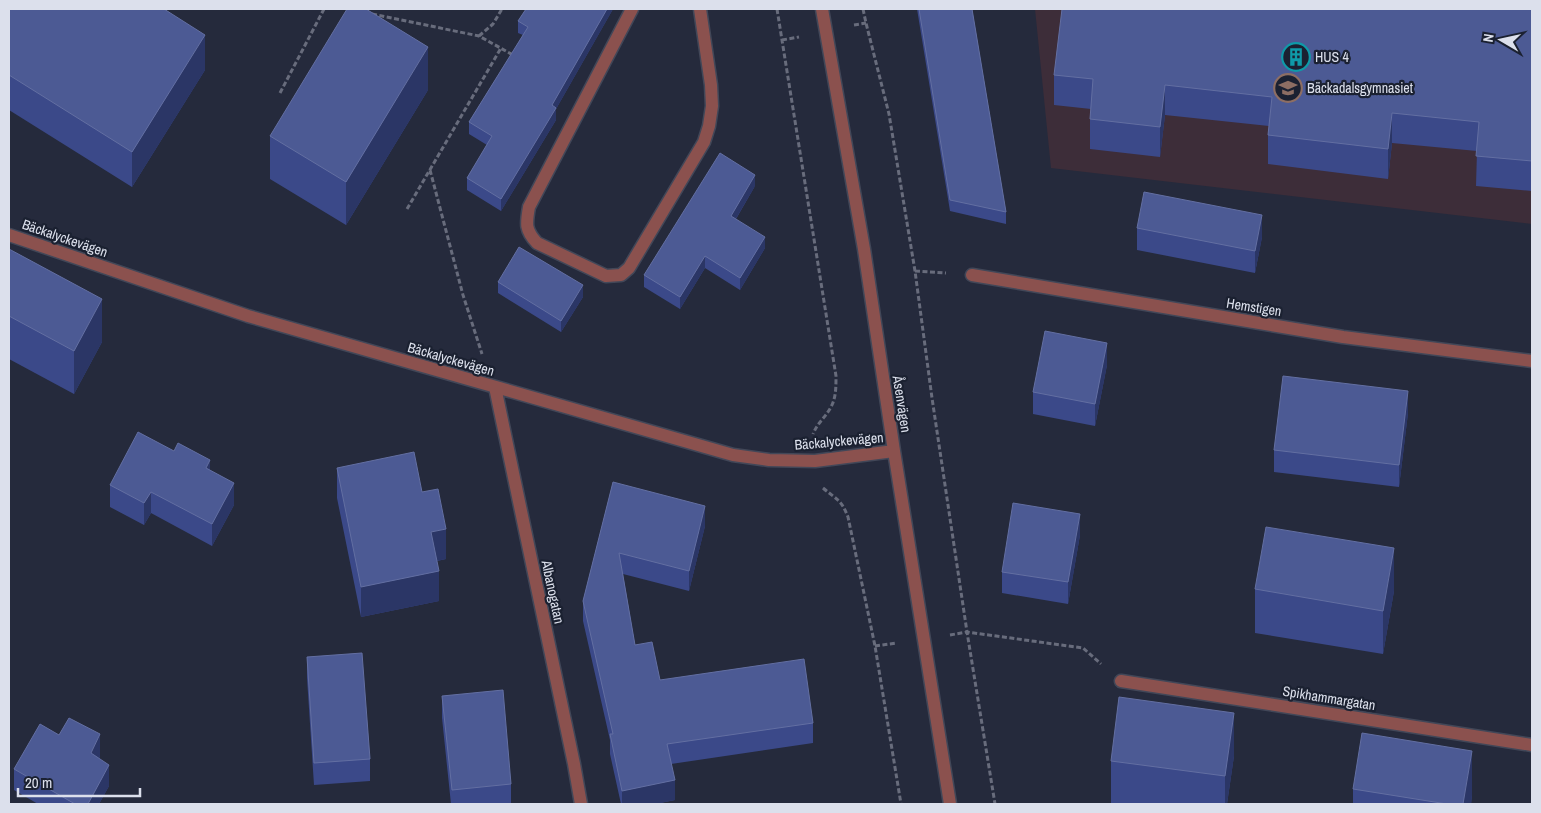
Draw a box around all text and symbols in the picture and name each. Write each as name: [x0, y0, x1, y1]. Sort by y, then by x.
north arrow: [1476, 15, 1526, 65]
text: N: [1479, 32, 1498, 43]
building icon: HUS 4: [1281, 42, 1311, 72]
place label: HUS 4: [1315, 48, 1349, 66]
school or university icon: Bäckadalsgymnasiet: [1273, 73, 1303, 103]
place label: Bäckadalsgymnasiet: [1307, 79, 1413, 97]
street label: Bäckalyckevägen: [20, 215, 110, 261]
street label: Hemstigen: [1225, 294, 1283, 320]
street label: Bäckalyckevägen: [406, 338, 496, 380]
street label: Åsenvägen: [888, 373, 915, 434]
street label: Bäckalyckevägen: [794, 428, 884, 454]
street label: Albanogatan: [537, 558, 569, 625]
street label: Spikhammargatan: [1281, 682, 1377, 714]
scale bar: [18, 766, 140, 798]
text: 20 m: [25, 772, 52, 793]

